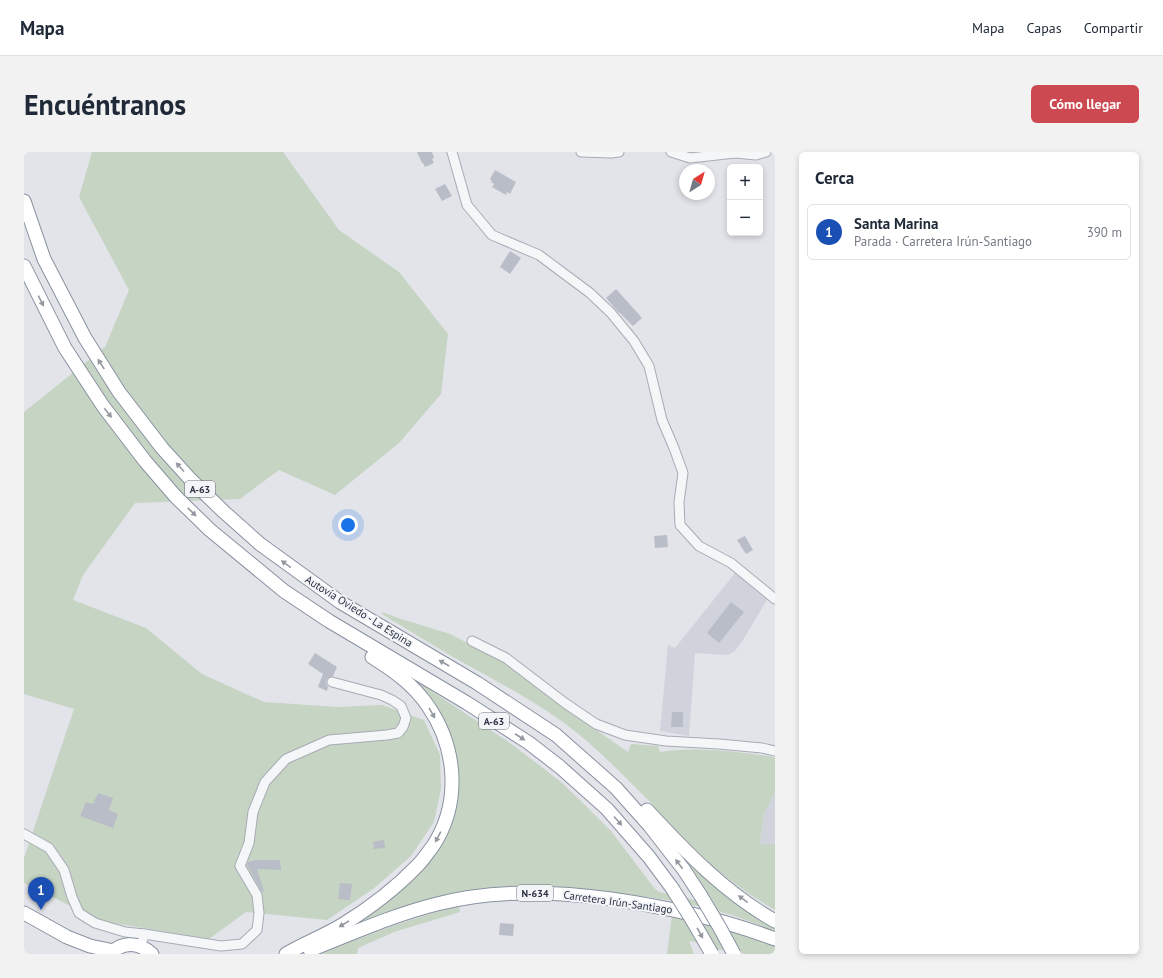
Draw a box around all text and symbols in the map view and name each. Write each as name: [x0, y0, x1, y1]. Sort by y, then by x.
text: Mapa: [20, 16, 64, 40]
text: Mapa: [972, 19, 1005, 37]
text: Capas: [1027, 19, 1062, 37]
text: Compartir: [1084, 19, 1143, 37]
button: Cómo llegar: [1031, 85, 1139, 123]
text: Encuéntranos: [24, 86, 186, 123]
north arrow: [679, 164, 715, 200]
map controls: [727, 164, 763, 236]
button: +: [727, 164, 763, 200]
text: Cerca: [815, 167, 854, 189]
button: −: [727, 200, 763, 236]
text: Santa Marina: [854, 214, 938, 233]
text: 1: [825, 224, 833, 241]
text: 390 m: [1087, 224, 1122, 241]
text: Parada · Carretera Irún-Santiago: [854, 233, 1032, 250]
one-way arrow: [38, 295, 45, 307]
one-way arrow: [97, 359, 105, 369]
one-way arrow: [104, 407, 112, 418]
one-way arrow: [175, 462, 184, 473]
road number: A-63: [185, 481, 215, 497]
one-way arrow: [187, 507, 197, 517]
your location: [338, 515, 358, 535]
one-way arrow: [281, 560, 292, 568]
street label: Autovía Oviedo - La Espina: [303, 572, 415, 650]
one-way arrow: [438, 659, 450, 666]
one-way arrow: [429, 707, 436, 719]
road number: A-63: [479, 713, 509, 729]
one-way arrow: [515, 733, 525, 741]
one-way arrow: [614, 816, 623, 827]
one-way arrow: [435, 831, 441, 842]
one-way arrow: [675, 859, 683, 869]
pin: 1: [28, 877, 54, 910]
road number: N-634: [517, 885, 553, 901]
street label: Carretera Irún-Santiago: [563, 887, 674, 917]
one-way arrow: [737, 895, 748, 904]
one-way arrow: [338, 920, 350, 927]
one-way arrow: [696, 927, 703, 939]

